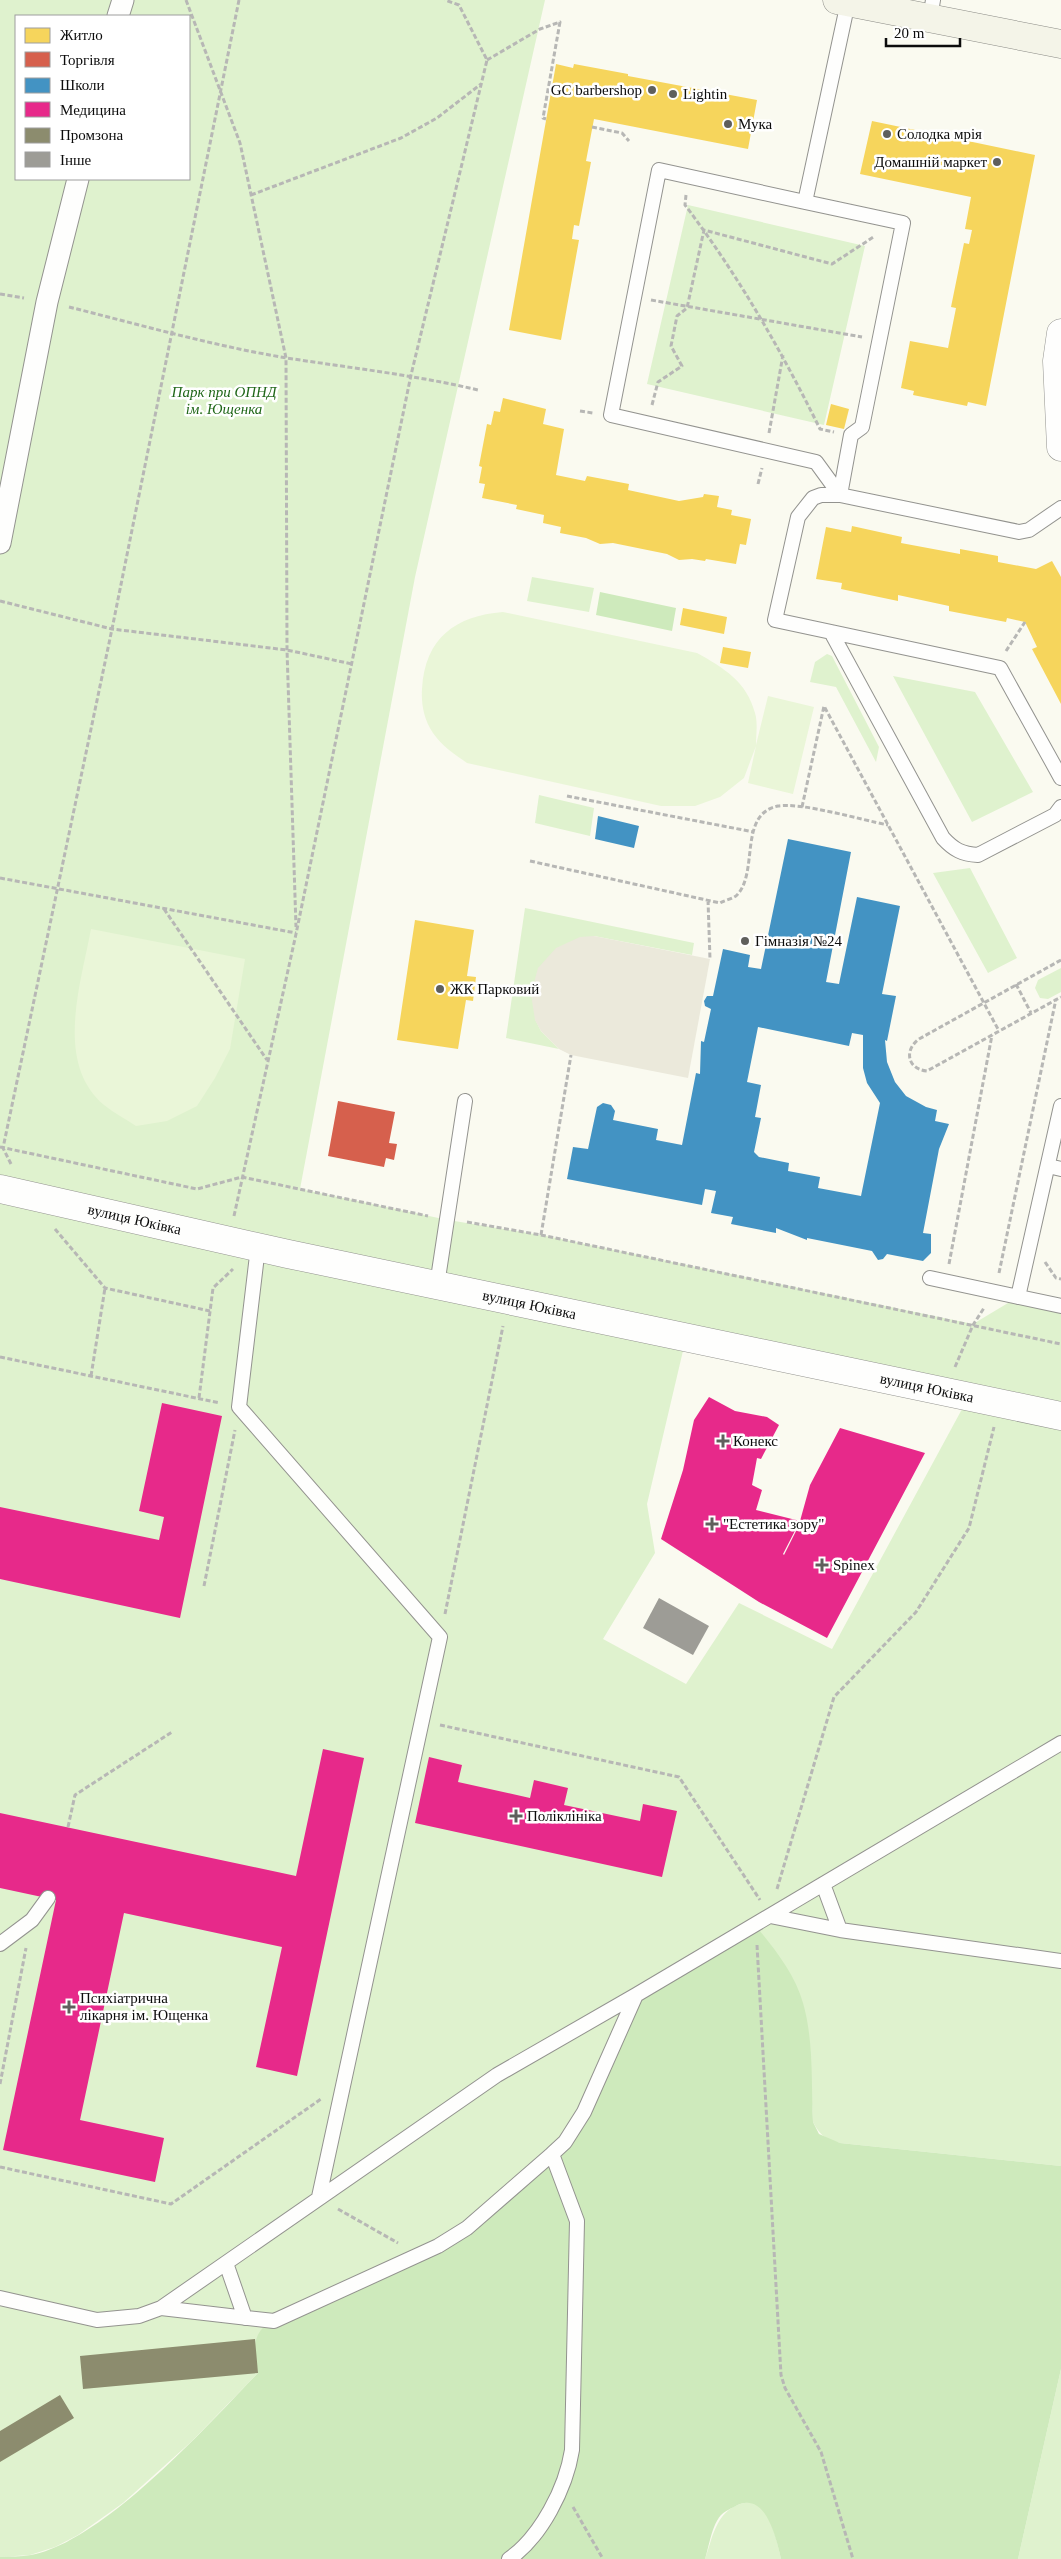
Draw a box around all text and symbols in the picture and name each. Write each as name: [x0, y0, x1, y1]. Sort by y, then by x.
legend: [15, 15, 190, 180]
scale bar: [886, 15, 960, 47]
text: 20 m: [894, 25, 925, 41]
text: Житло: [60, 27, 103, 43]
text: Торгівля: [60, 52, 115, 68]
text: Школи: [60, 77, 104, 93]
place label: GC barbershop: [551, 82, 642, 98]
marker: GC barbershop: [646, 84, 658, 96]
place label: Lightin: [683, 86, 728, 102]
marker: Lightin: [667, 88, 679, 100]
text: Медицина: [60, 102, 126, 118]
place label: Мука: [738, 116, 773, 132]
marker: Мука: [722, 118, 734, 130]
place label: Солодка мрія: [897, 126, 982, 142]
text: Промзона: [60, 127, 123, 143]
marker: Солодка мрія: [881, 128, 893, 140]
text: Інше: [60, 152, 92, 168]
place label: Домашній маркет: [874, 154, 987, 170]
marker: Домашній маркет: [991, 156, 1003, 168]
park label: Парк при ОПНД ім. Ющенка: [171, 384, 278, 417]
place label: Гімназія №24: [755, 933, 843, 949]
marker: Гімназія №24: [739, 935, 751, 947]
place label: ЖК Парковий: [450, 981, 539, 997]
marker: ЖК Парковий: [434, 983, 446, 995]
street label: вулиця Юківка: [86, 1201, 183, 1238]
street label: вулиця Юківка: [481, 1287, 578, 1322]
street label: вулиця Юківка: [879, 1370, 976, 1406]
place label: Конекс: [733, 1433, 778, 1449]
marker: Конекс: [717, 1435, 729, 1447]
place label: "Естетика зору": [723, 1516, 824, 1532]
marker: "Естетика зору": [705, 1517, 719, 1531]
place label: Spinex: [833, 1557, 875, 1573]
marker: Spinex: [815, 1558, 829, 1572]
place label: Поліклініка: [527, 1808, 602, 1824]
marker: Поліклініка: [509, 1809, 523, 1823]
place label: Психіатрична лікарня ім. Ющенка: [80, 1990, 208, 2023]
marker: Психіатрична лікарня ім. Ющенка: [62, 2000, 76, 2014]

